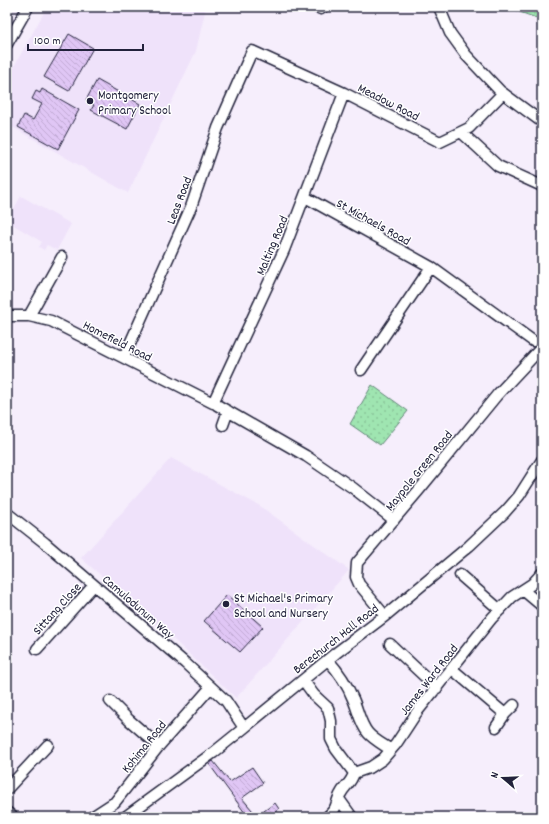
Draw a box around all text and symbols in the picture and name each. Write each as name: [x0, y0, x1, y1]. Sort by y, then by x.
scale bar: [28, 26, 143, 52]
text: 100 m: [34, 33, 61, 50]
street label: Meadow Road: [354, 80, 422, 127]
place label: Montgomery Primary School: [98, 87, 171, 121]
marker: Montgomery Primary School: [85, 96, 95, 106]
street label: Leas Road: [163, 174, 198, 228]
street label: St Michaels Road: [332, 195, 413, 251]
street label: Malting Road: [252, 213, 294, 279]
street label: Homefield Road: [79, 317, 155, 368]
street label: Maypole Green Road: [382, 427, 458, 516]
street label: Camulodunum Way: [97, 571, 178, 645]
street label: Sittang Close: [29, 579, 87, 640]
place label: St Michael's Primary School and Nursery: [234, 590, 334, 624]
marker: St Michael's Primary School and Nursery: [221, 599, 231, 609]
street label: Berechurch Hall Road: [290, 600, 384, 680]
street label: James Ward Road: [396, 641, 464, 720]
street label: Kohima Road: [118, 717, 172, 778]
north arrow: [483, 758, 523, 798]
text: N: [487, 770, 504, 781]

